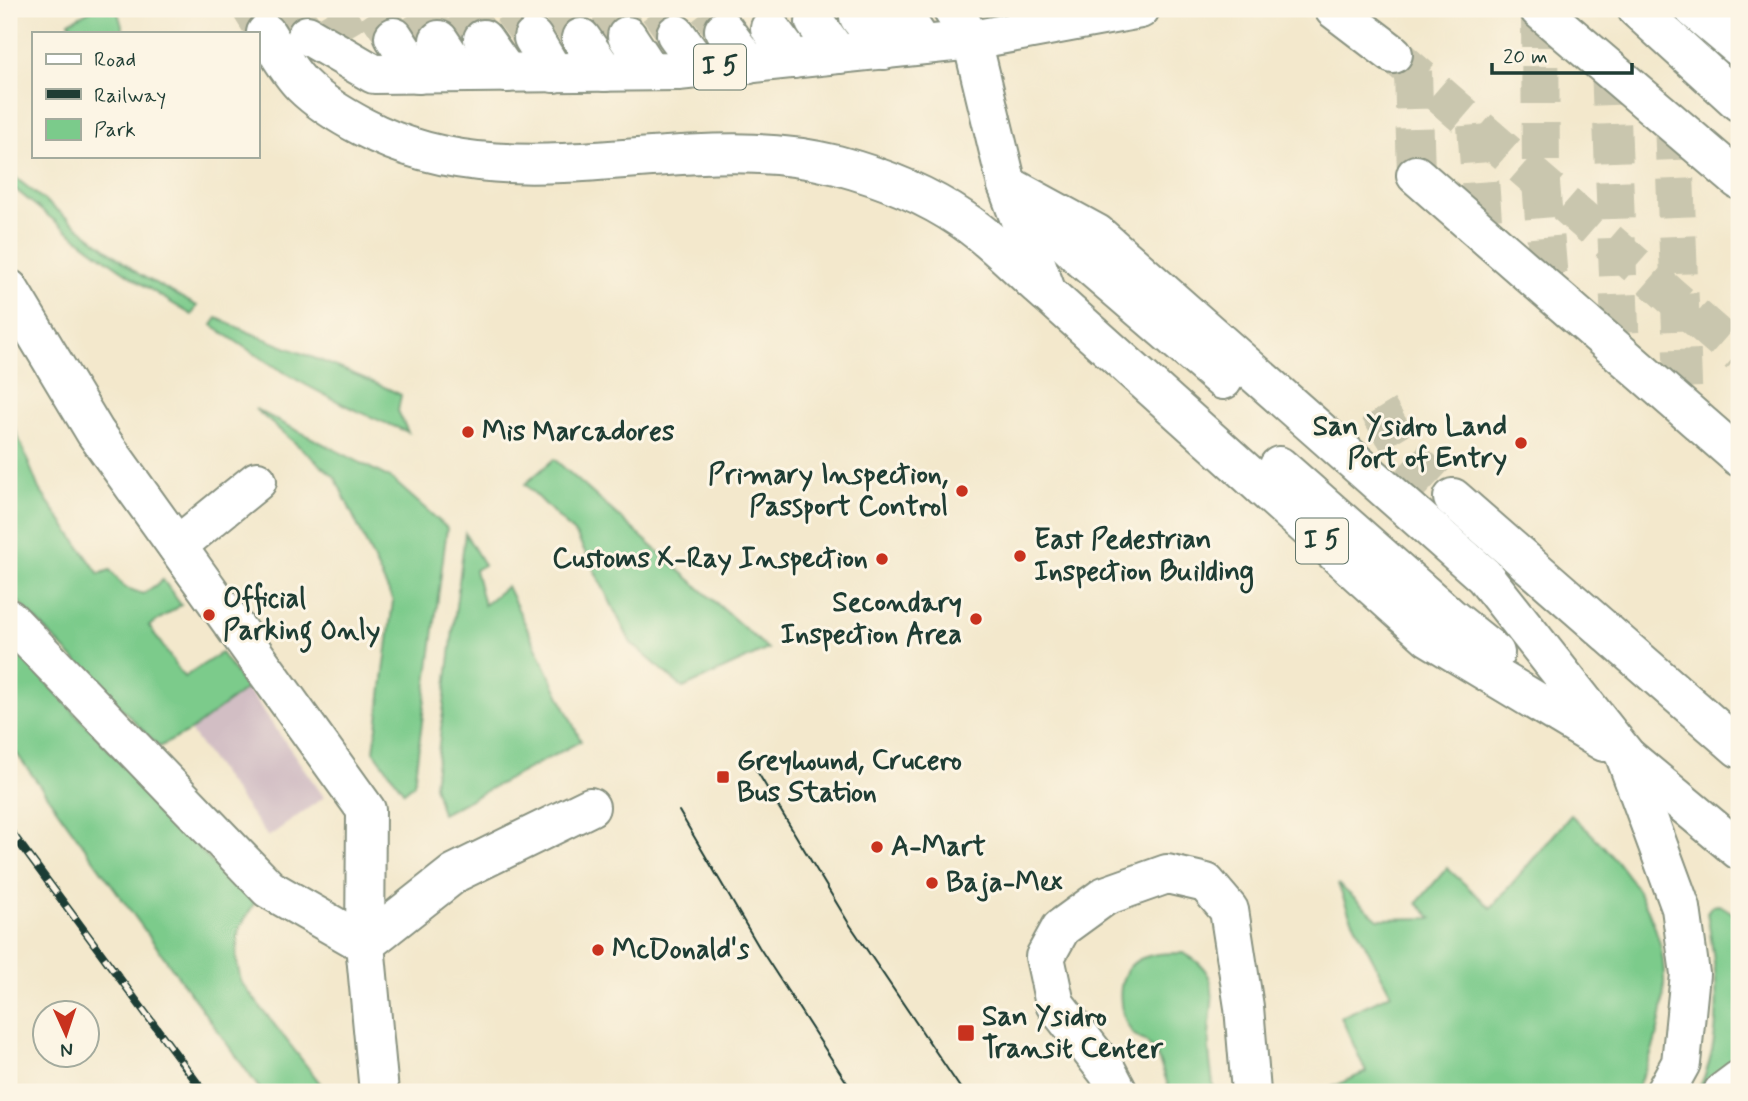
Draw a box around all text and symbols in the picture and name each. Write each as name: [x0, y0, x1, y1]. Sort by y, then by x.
legend: [32, 32, 259, 158]
scale bar: [1492, 32, 1632, 76]
text: 20 m: [1503, 43, 1548, 71]
road number: I 5: [694, 44, 746, 90]
text: Road: [94, 46, 136, 74]
text: Railway: [94, 82, 166, 110]
text: Park: [94, 116, 136, 144]
place label: San Ysidro Land Port of Entry: [1313, 409, 1507, 478]
place label: Mis Marcadores: [482, 414, 675, 451]
marker: Mis Marcadores: [460, 424, 476, 440]
marker: San Ysidro Land Port of Entry: [1513, 435, 1529, 451]
place label: Primary Inspection, Passport Control: [708, 457, 948, 526]
marker: Primary Inspection, Passport Control: [954, 483, 970, 499]
road number: I 5: [1296, 519, 1348, 564]
place label: East Pedestrian Inspection Building: [1034, 522, 1254, 594]
place label: Customs X-Ray Inspection: [552, 541, 868, 578]
marker: East Pedestrian Inspection Building: [1012, 548, 1028, 564]
marker: Customs X-Ray Inspection: [874, 551, 890, 567]
place label: Official Parking Only: [223, 581, 380, 653]
place label: Secondary Inspection Area: [781, 585, 962, 654]
marker: Official Parking Only: [201, 607, 217, 623]
marker: Secondary Inspection Area: [968, 611, 984, 627]
place label: Greyhound, Crucero Bus Station: [737, 743, 962, 812]
marker: Greyhound, Crucero Bus Station: [715, 769, 731, 785]
place label: A-Mart: [891, 829, 986, 866]
marker: A-Mart: [869, 839, 885, 855]
place label: Baja-Mex: [946, 865, 1063, 902]
marker: Baja-Mex: [924, 875, 940, 891]
place label: McDonald's: [612, 932, 750, 969]
marker: McDonald's: [590, 942, 606, 958]
place label: San Ysidro Transit Center: [982, 999, 1164, 1068]
north arrow: [32, 1000, 102, 1070]
marker: San Ysidro Transit Center: [956, 1023, 976, 1043]
text: N: [60, 1037, 74, 1062]

